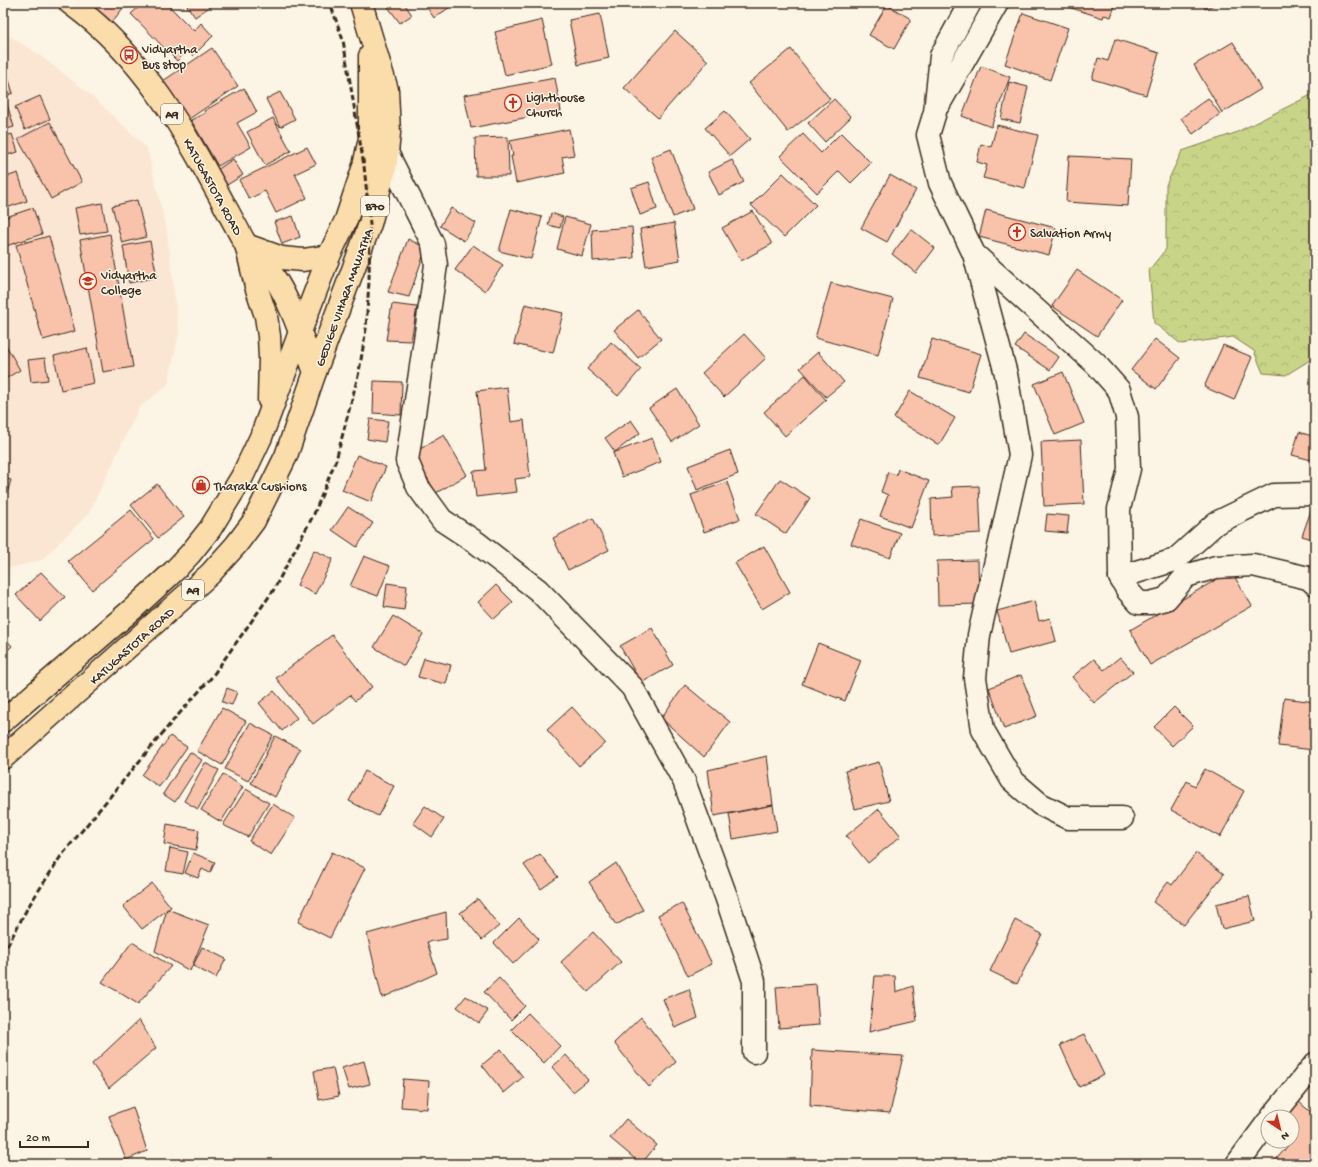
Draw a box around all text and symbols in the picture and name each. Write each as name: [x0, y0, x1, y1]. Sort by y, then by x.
place label: Vidyartha Bus stop: [141, 43, 198, 73]
bus stop icon: Vidyartha Bus stop: [119, 45, 139, 65]
place label: Lighthouse Church: [526, 91, 585, 121]
church icon: Lighthouse Church: [503, 93, 523, 113]
road number: A9: [161, 104, 183, 124]
street label: KATUGASTOTA ROAD: [179, 136, 245, 239]
road number: B70: [361, 196, 389, 216]
church icon: Salvation Army: [1007, 222, 1027, 242]
street label: GEDIGE VIHARA MAWATHA: [313, 226, 378, 369]
place label: Salvation Army: [1030, 227, 1112, 242]
place label: Vidyartha College: [100, 269, 157, 299]
school or university icon: Vidyartha College: [78, 271, 98, 291]
shop icon: Tharaka Cushions: [191, 475, 211, 495]
place label: Tharaka Cushions: [213, 480, 308, 495]
road number: A9: [182, 580, 204, 600]
street label: KATUGASTOTA ROAD: [87, 605, 178, 689]
north arrow: [1260, 1109, 1300, 1149]
scale bar: [20, 1123, 88, 1149]
text: N: [1278, 1129, 1291, 1143]
text: 20 m: [26, 1132, 51, 1146]

